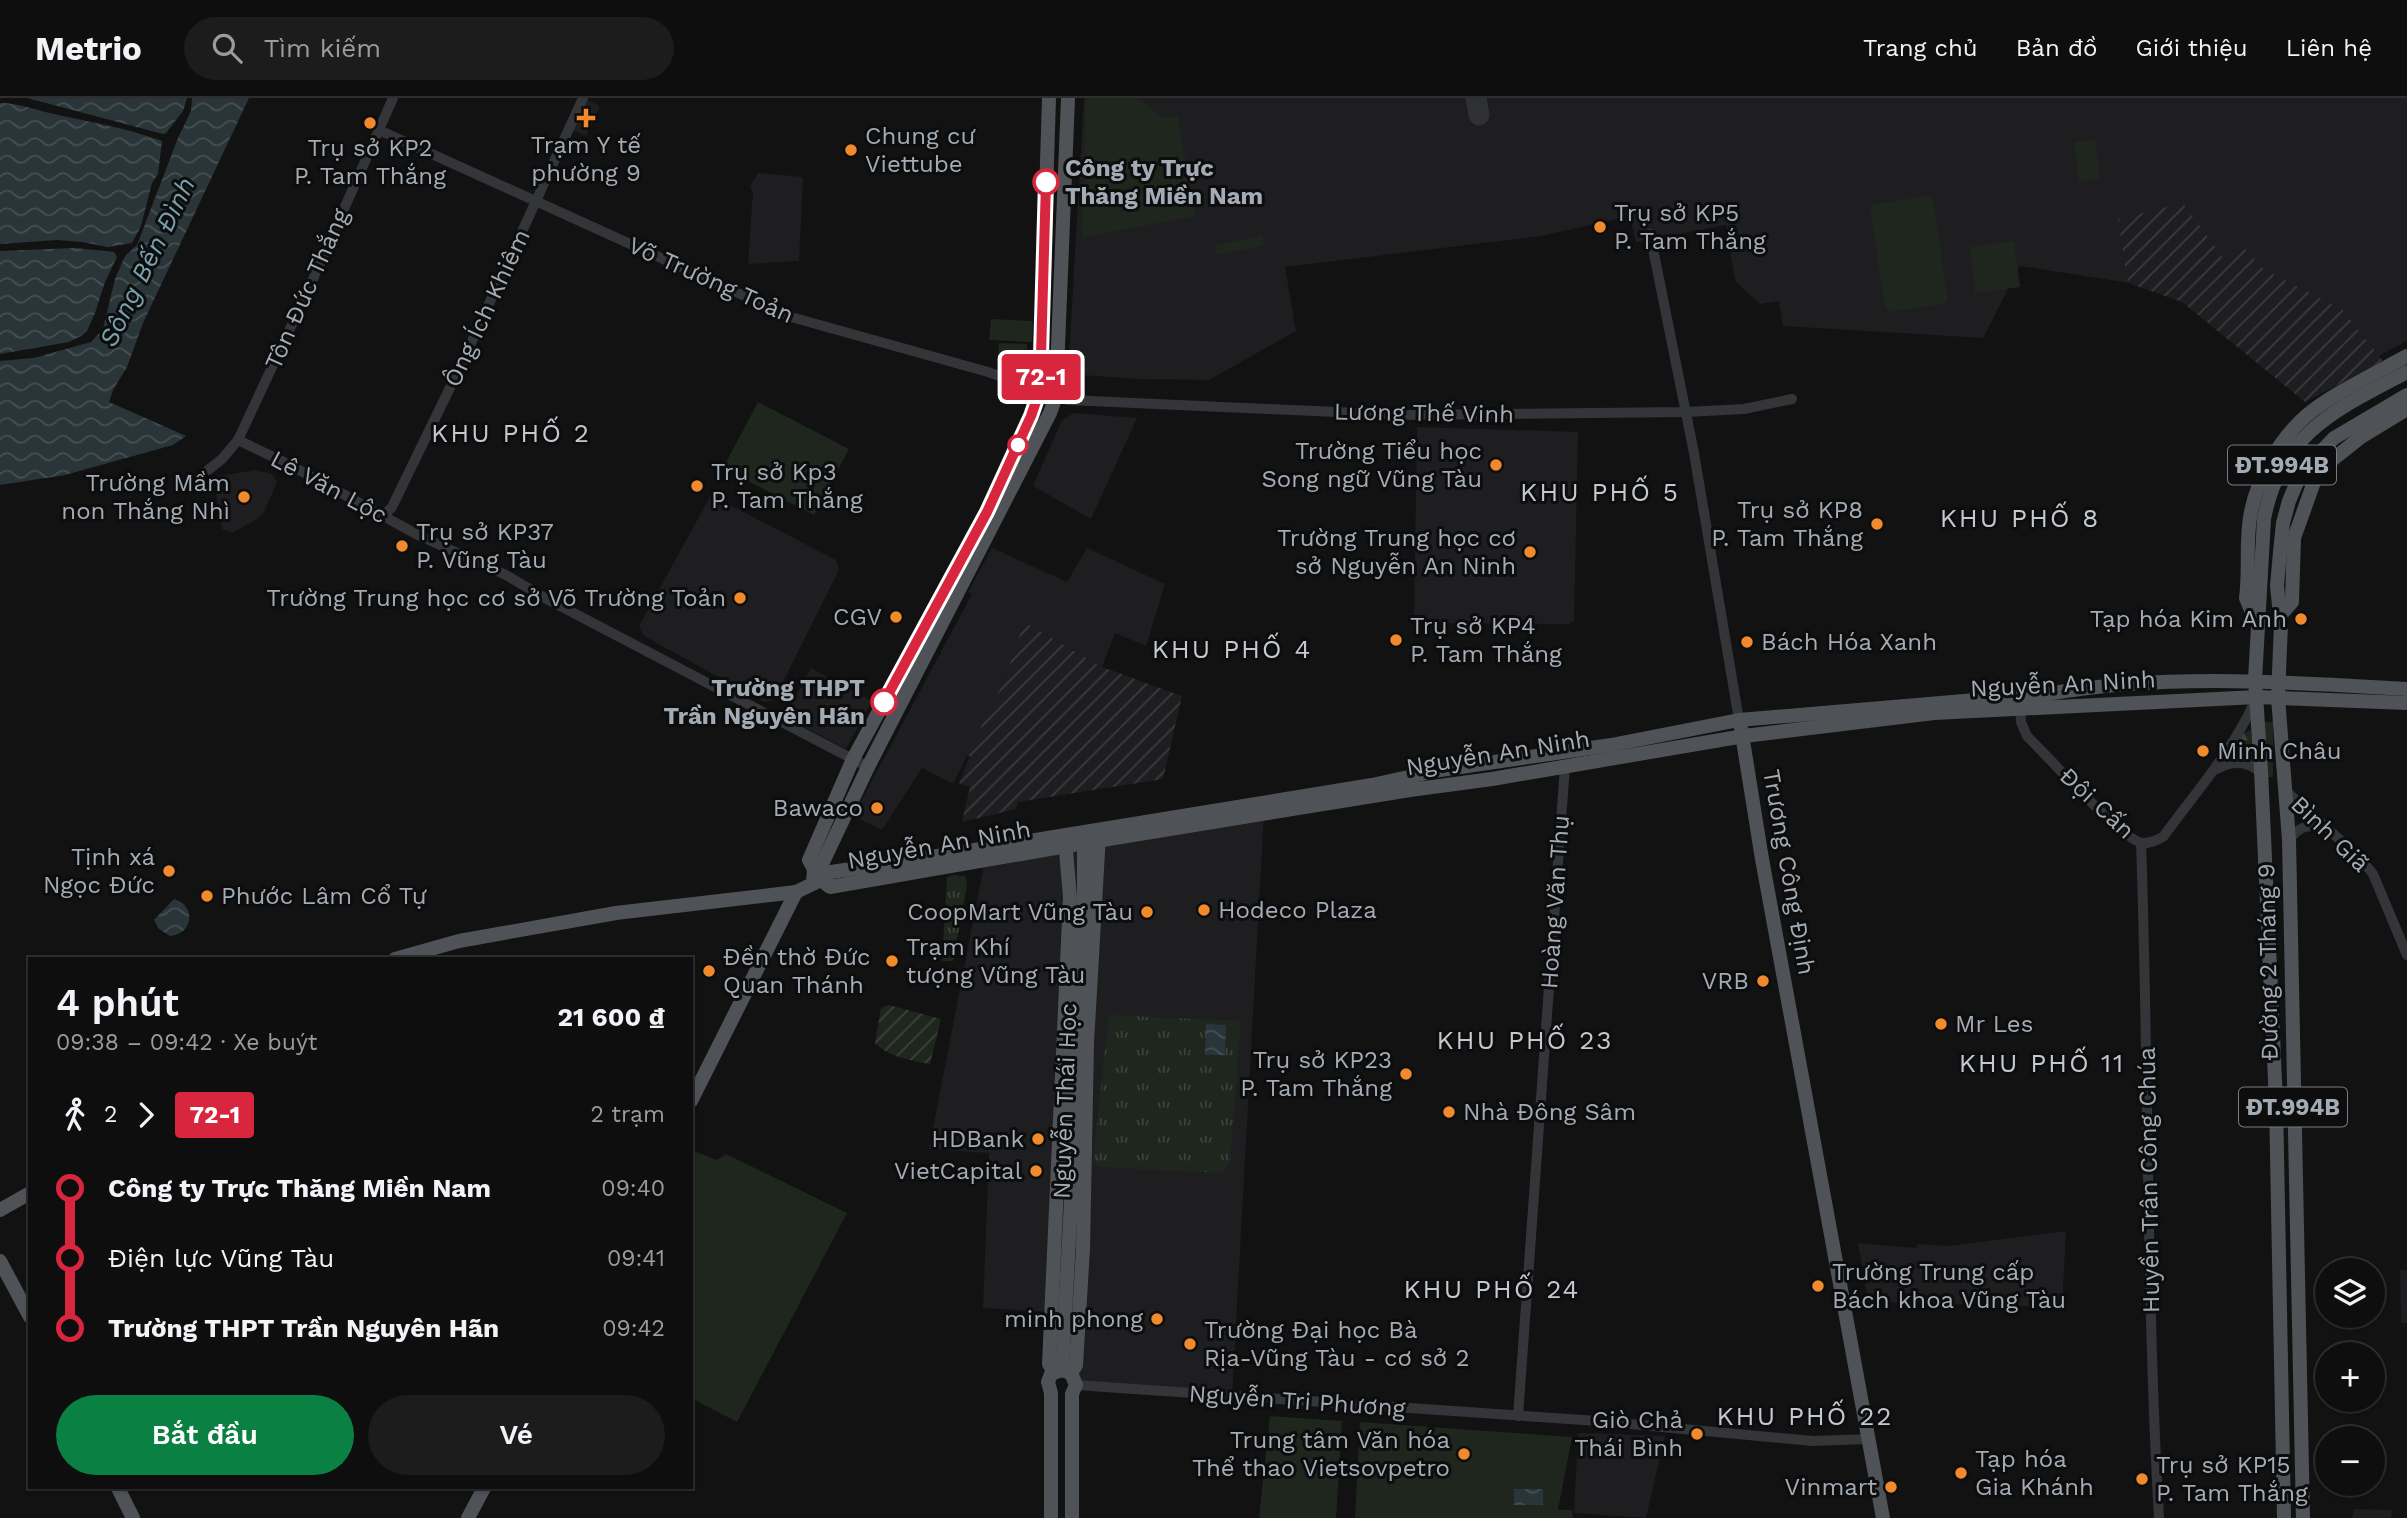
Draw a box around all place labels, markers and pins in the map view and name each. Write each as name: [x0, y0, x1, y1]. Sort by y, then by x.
marker: Trạm Y tế phường 9: [576, 108, 596, 128]
marker: Trụ sở KP2 P. Tam Thắng: [362, 115, 378, 131]
place label: Chung cư Viettube: [865, 122, 975, 178]
place label: Trạm Y tế phường 9: [531, 131, 641, 187]
place label: Trụ sở KP2 P. Tam Thắng: [294, 134, 446, 190]
marker: Chung cư Viettube: [843, 142, 859, 158]
place label: Công ty Trực Thăng Miền Nam: [1065, 154, 1263, 210]
marker: Công ty Trực Thăng Miền Nam: [1033, 169, 1059, 195]
place label: Trụ sở KP5 P. Tam Thắng: [1614, 199, 1766, 255]
marker: Trụ sở KP5 P. Tam Thắng: [1592, 219, 1608, 235]
unlabelled marker: [1008, 435, 1028, 455]
place label: Trường Tiểu học Song ngữ Vũng Tàu: [1261, 437, 1482, 493]
marker: Trường Tiểu học Song ngữ Vũng Tàu: [1488, 457, 1504, 473]
place label: Trụ sở Kp3 P. Tam Thắng: [711, 458, 863, 514]
place label: Trường Mầm non Thắng Nhì: [61, 469, 230, 525]
marker: Trụ sở Kp3 P. Tam Thắng: [689, 478, 705, 494]
marker: Trường Mầm non Thắng Nhì: [236, 489, 252, 505]
place label: Trụ sở KP8 P. Tam Thắng: [1711, 496, 1863, 552]
marker: Trụ sở KP8 P. Tam Thắng: [1869, 516, 1885, 532]
place label: Trụ sở KP37 P. Vũng Tàu: [416, 518, 554, 574]
place label: Trường Trung học cơ sở Nguyễn An Ninh: [1277, 524, 1516, 580]
marker: Trụ sở KP37 P. Vũng Tàu: [394, 538, 410, 554]
marker: Trường Trung học cơ sở Nguyễn An Ninh: [1522, 544, 1538, 560]
place label: Trường Trung học cơ sở Võ Trường Toản: [266, 584, 726, 612]
marker: Trường Trung học cơ sở Võ Trường Toản: [732, 590, 748, 606]
place label: CGV: [833, 603, 882, 631]
place label: Tạp hóa Kim Anh: [2090, 605, 2287, 633]
marker: CGV: [888, 609, 904, 625]
marker: Tạp hóa Kim Anh: [2293, 611, 2309, 627]
place label: Trụ sở KP4 P. Tam Thắng: [1410, 612, 1562, 668]
place label: Bách Hóa Xanh: [1761, 628, 1937, 656]
marker: Trụ sở KP4 P. Tam Thắng: [1388, 632, 1404, 648]
marker: Bách Hóa Xanh: [1739, 634, 1755, 650]
place label: Trường THPT Trần Nguyên Hãn: [664, 674, 865, 730]
marker: Trường THPT Trần Nguyên Hãn: [871, 689, 897, 715]
place label: Minh Châu: [2217, 737, 2342, 765]
marker: Minh Châu: [2195, 743, 2211, 759]
place label: Bawaco: [773, 794, 863, 822]
marker: Bawaco: [869, 800, 885, 816]
place label: Tịnh xá Ngọc Đức: [43, 843, 155, 899]
marker: Tịnh xá Ngọc Đức: [161, 863, 177, 879]
place label: Phước Lâm Cổ Tự: [221, 882, 427, 910]
marker: Phước Lâm Cổ Tự: [199, 888, 215, 904]
place label: Hodeco Plaza: [1218, 896, 1377, 924]
place label: CoopMart Vũng Tàu: [907, 898, 1133, 926]
marker: Hodeco Plaza: [1196, 902, 1212, 918]
marker: CoopMart Vũng Tàu: [1139, 904, 1155, 920]
place label: Trạm Khí tượng Vũng Tàu: [906, 933, 1085, 989]
place label: Đền thờ Đức Quan Thánh: [723, 943, 871, 999]
marker: Trạm Khí tượng Vũng Tàu: [884, 953, 900, 969]
marker: Đền thờ Đức Quan Thánh: [701, 963, 717, 979]
place label: VRB: [1702, 967, 1749, 995]
marker: VRB: [1755, 973, 1771, 989]
place label: Mr Les: [1955, 1010, 2033, 1038]
marker: Mr Les: [1933, 1016, 1949, 1032]
place label: Trụ sở KP23 P. Tam Thắng: [1240, 1046, 1392, 1102]
marker: Trụ sở KP23 P. Tam Thắng: [1398, 1066, 1414, 1082]
place label: Nhà Đông Sâm: [1463, 1098, 1636, 1126]
marker: Nhà Đông Sâm: [1441, 1104, 1457, 1120]
place label: HDBank: [931, 1125, 1024, 1153]
marker: HDBank: [1030, 1131, 1046, 1147]
place label: VietCapital: [894, 1157, 1023, 1185]
marker: VietCapital: [1028, 1163, 1044, 1179]
place label: Trường Trung cấp Bách khoa Vũng Tàu: [1832, 1258, 2066, 1314]
marker: Trường Trung cấp Bách khoa Vũng Tàu: [1810, 1278, 1826, 1294]
place label: minh phong: [1004, 1305, 1143, 1333]
marker: minh phong: [1149, 1311, 1165, 1327]
place label: Trường Đại học Bà Rịa-Vũng Tàu - cơ sở 2: [1204, 1316, 1469, 1372]
marker: Trường Đại học Bà Rịa-Vũng Tàu - cơ sở 2: [1182, 1336, 1198, 1352]
place label: Giò Chả Thái Bình: [1574, 1406, 1683, 1462]
place label: Trung tâm Văn hóa Thể thao Vietsovpetro: [1192, 1426, 1450, 1482]
marker: Giò Chả Thái Bình: [1689, 1426, 1705, 1442]
place label: Tạp hóa Gia Khánh: [1975, 1445, 2094, 1501]
marker: Trung tâm Văn hóa Thể thao Vietsovpetro: [1456, 1446, 1472, 1462]
place label: Trụ sở KP15 P. Tam Thắng: [2156, 1451, 2308, 1507]
marker: Tạp hóa Gia Khánh: [1953, 1465, 1969, 1481]
marker: Trụ sở KP15 P. Tam Thắng: [2134, 1471, 2150, 1487]
place label: Vinmart: [1785, 1473, 1877, 1501]
marker: Vinmart: [1883, 1479, 1899, 1495]

